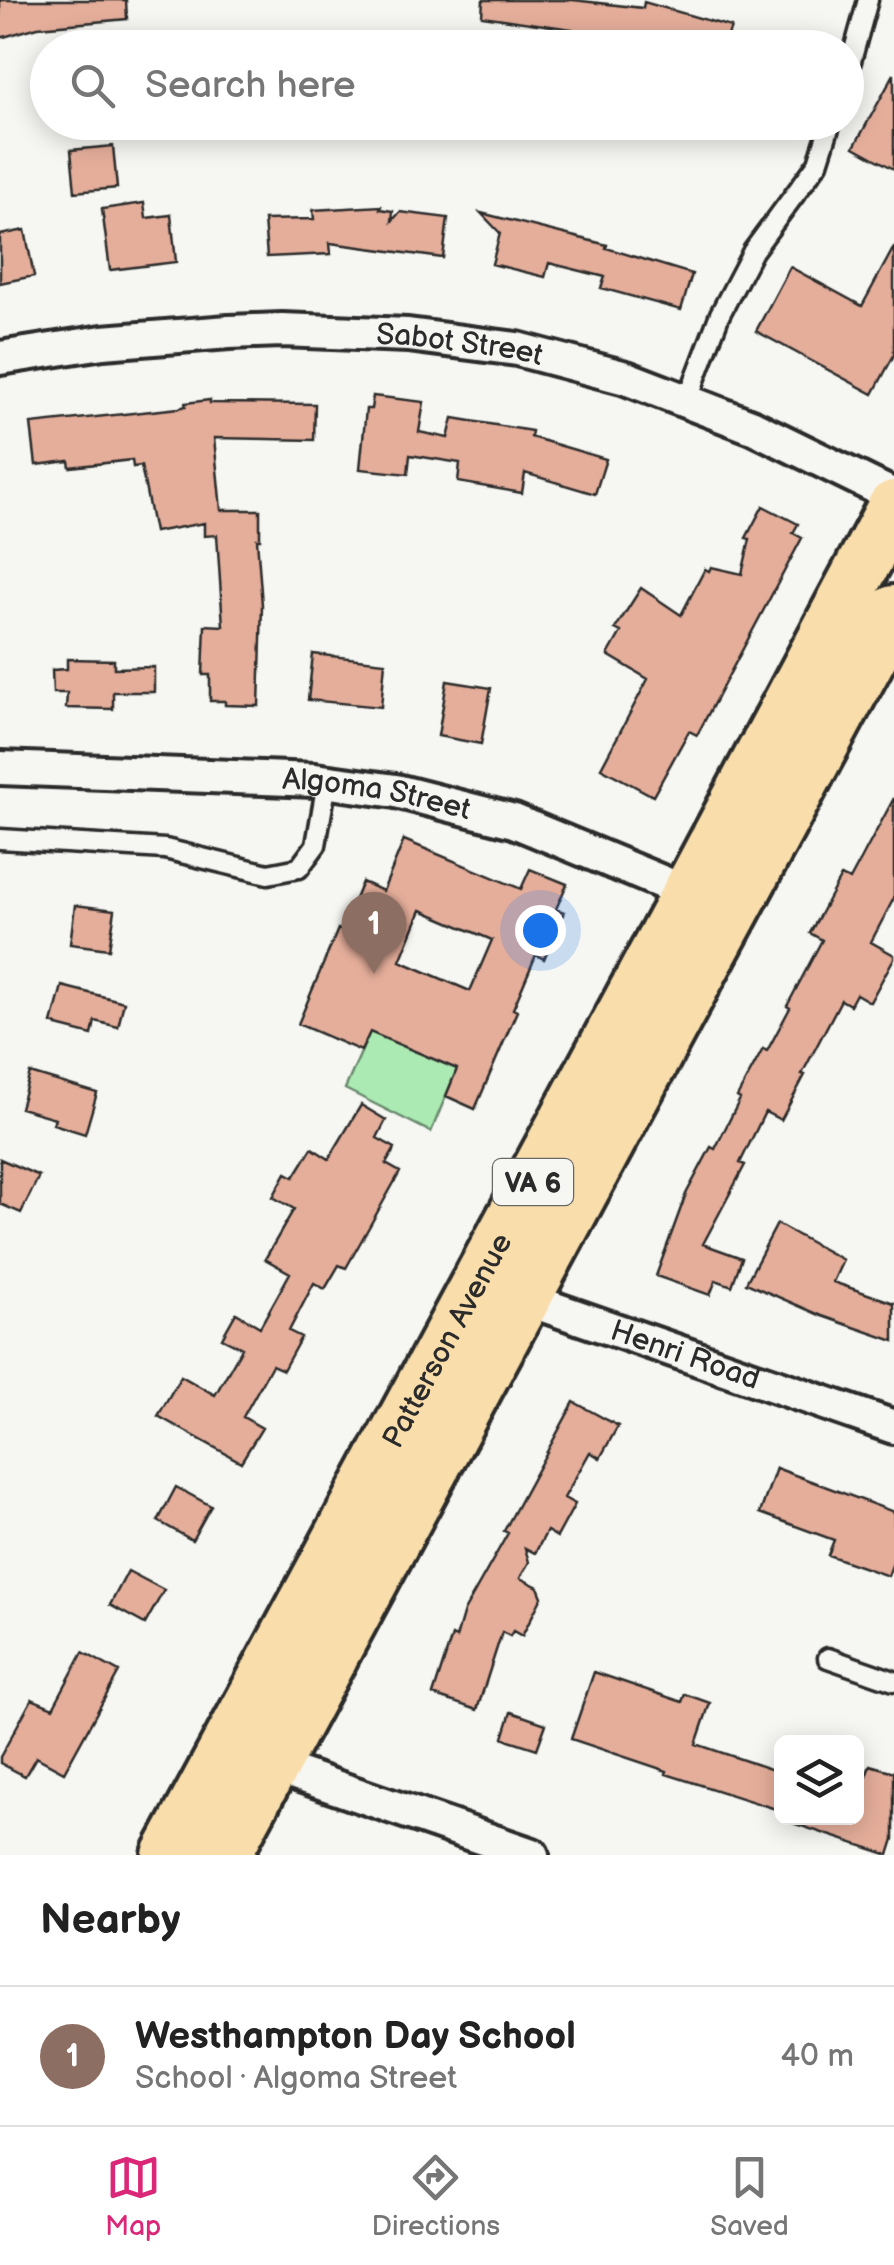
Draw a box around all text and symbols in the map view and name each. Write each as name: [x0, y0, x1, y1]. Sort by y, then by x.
search box: [30, 30, 864, 140]
icon: search: [65, 58, 120, 113]
text: Search here: [145, 63, 356, 108]
street label: Sabot Street: [376, 317, 547, 374]
street label: Algoma Street: [282, 762, 474, 828]
pin: 1: [342, 892, 406, 974]
your location: [515, 905, 566, 956]
road number: VA 6: [493, 1159, 573, 1205]
street label: Patterson Avenue: [375, 1227, 520, 1454]
street label: Henri Road: [606, 1313, 764, 1398]
map controls: [774, 1735, 864, 1825]
button: layers: [774, 1735, 864, 1825]
text: Nearby: [40, 1895, 180, 1946]
text: Westhampton Day School: [135, 2014, 576, 2059]
text: 1: [66, 2037, 79, 2076]
text: 40 m: [781, 2037, 854, 2076]
text: School · Algoma Street: [135, 2059, 457, 2098]
tab: Map: [105, 2150, 161, 2243]
tab: Directions: [371, 2150, 500, 2243]
tab: Saved: [710, 2150, 789, 2243]

